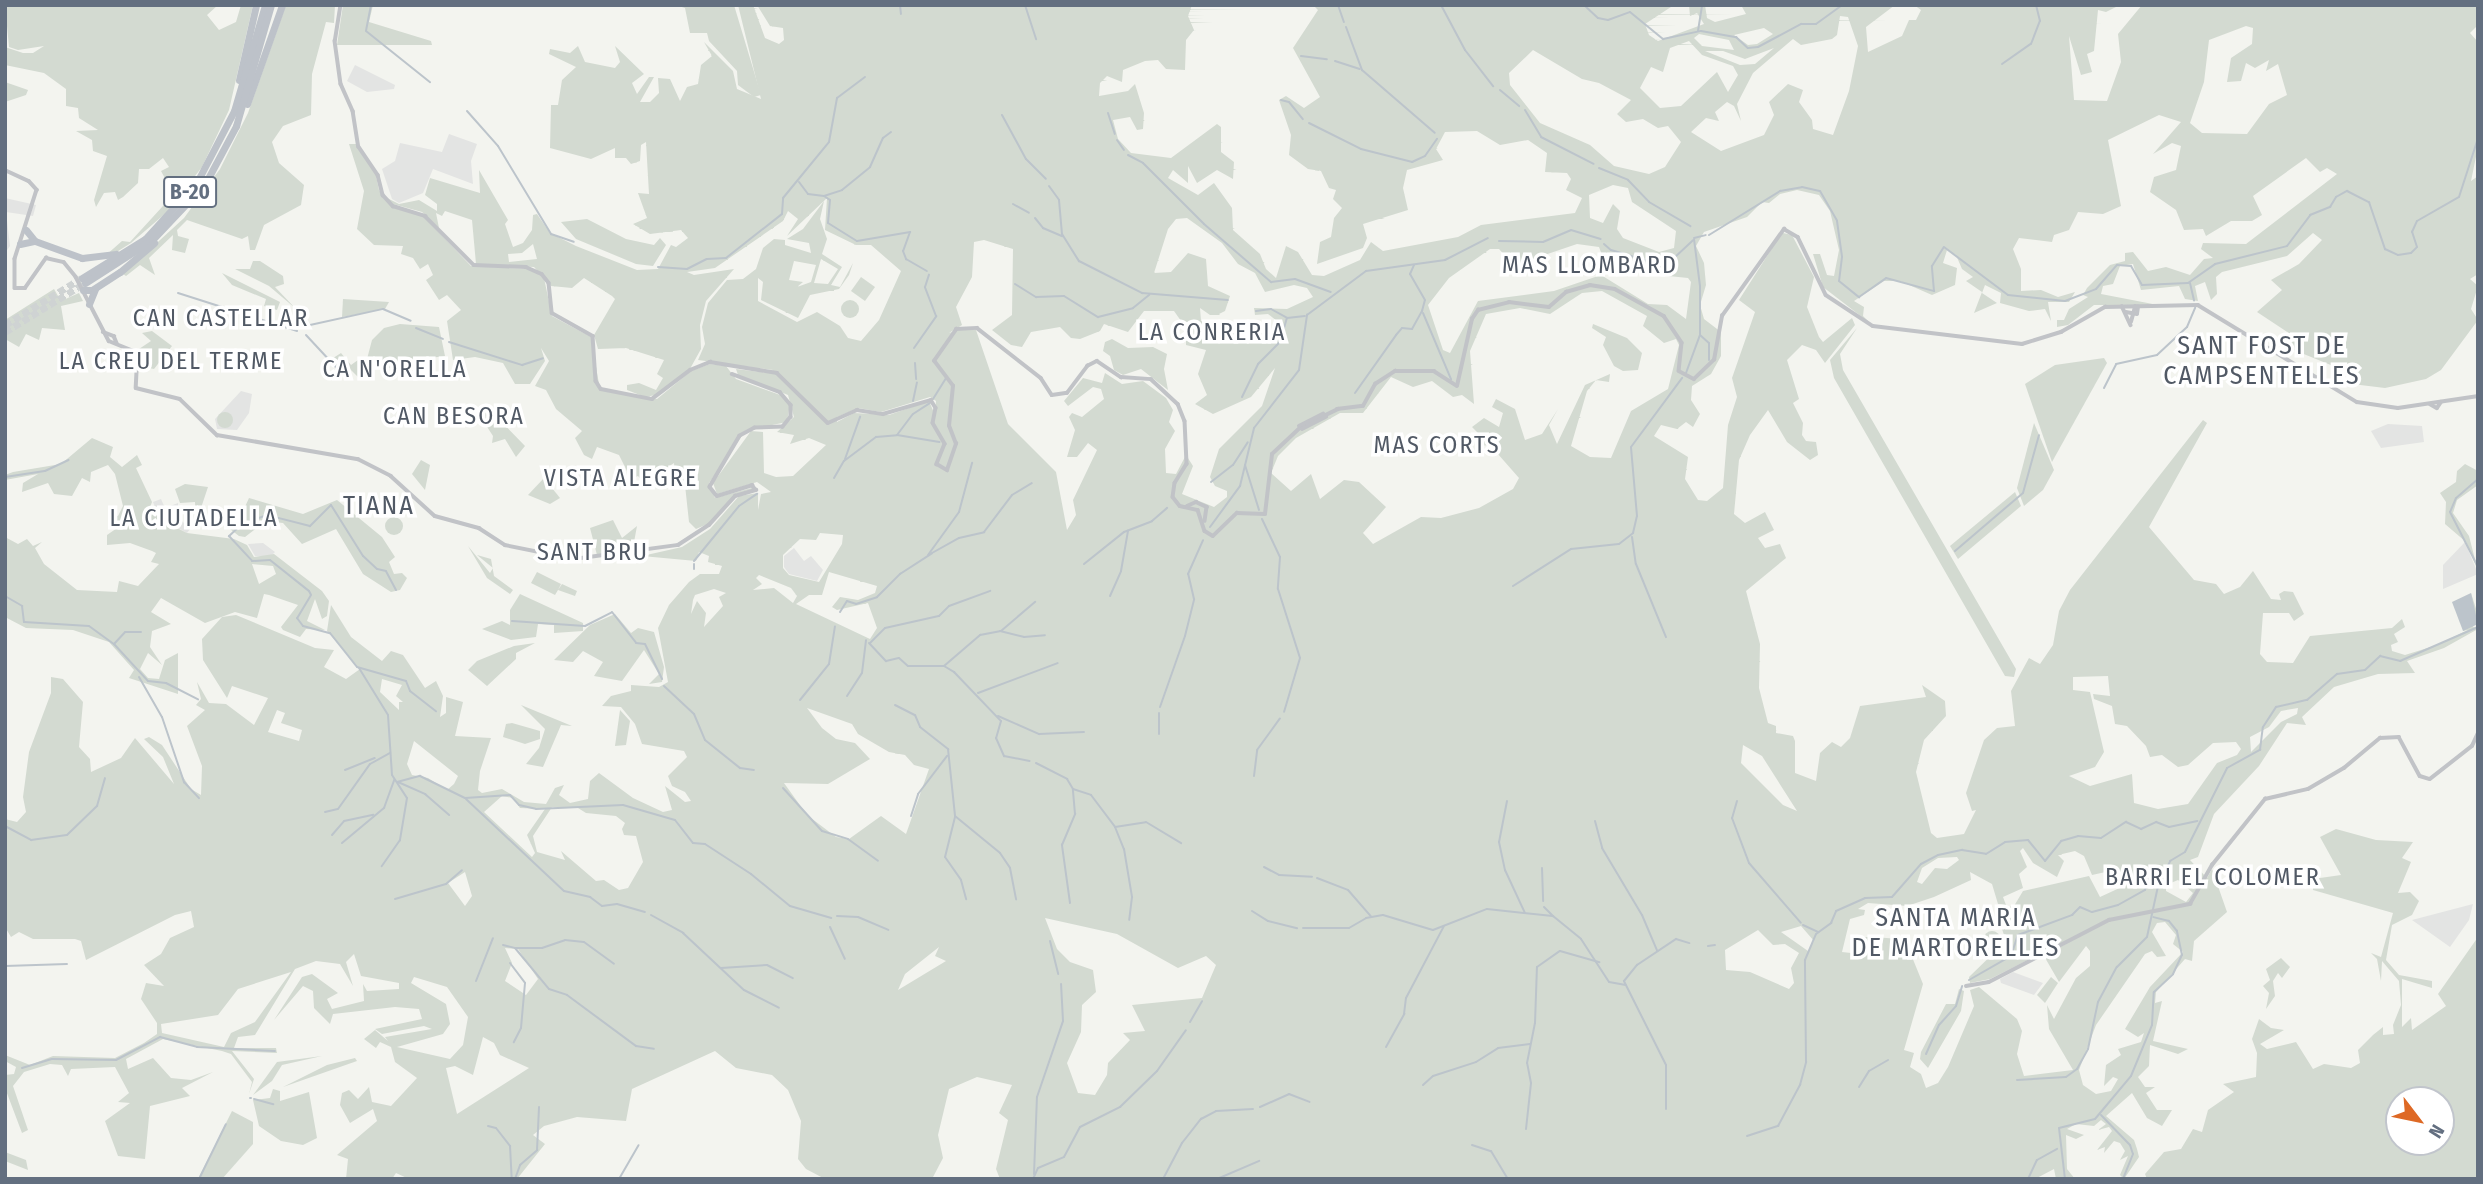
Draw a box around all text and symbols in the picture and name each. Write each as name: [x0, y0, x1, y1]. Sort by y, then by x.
road number: B-20: [162, 174, 218, 210]
district label: MAS LLOMBARD: [1503, 252, 1677, 280]
district label: CAN CASTELLAR: [134, 305, 308, 333]
district label: LA CONRERIA: [1139, 319, 1285, 347]
district label: SANT FOST DE CAMPSENTELLES: [2165, 330, 2359, 392]
district label: LA CREU DEL TERME: [61, 348, 281, 376]
district label: CA N'ORELLA: [324, 356, 466, 384]
district label: CAN BESORA: [384, 403, 524, 431]
district label: MAS CORTS: [1375, 432, 1499, 460]
district label: VISTA ALEGRE: [545, 465, 697, 493]
district label: TIANA: [344, 490, 414, 522]
district label: LA CIUTADELLA: [111, 505, 277, 533]
district label: SANT BRU: [538, 539, 648, 567]
district label: BARRI EL COLOMER: [2107, 864, 2319, 892]
district label: SANTA MARIA DE MARTORELLES: [1853, 902, 2059, 964]
north arrow: [2385, 1086, 2455, 1156]
text: N: [2424, 1120, 2449, 1142]

